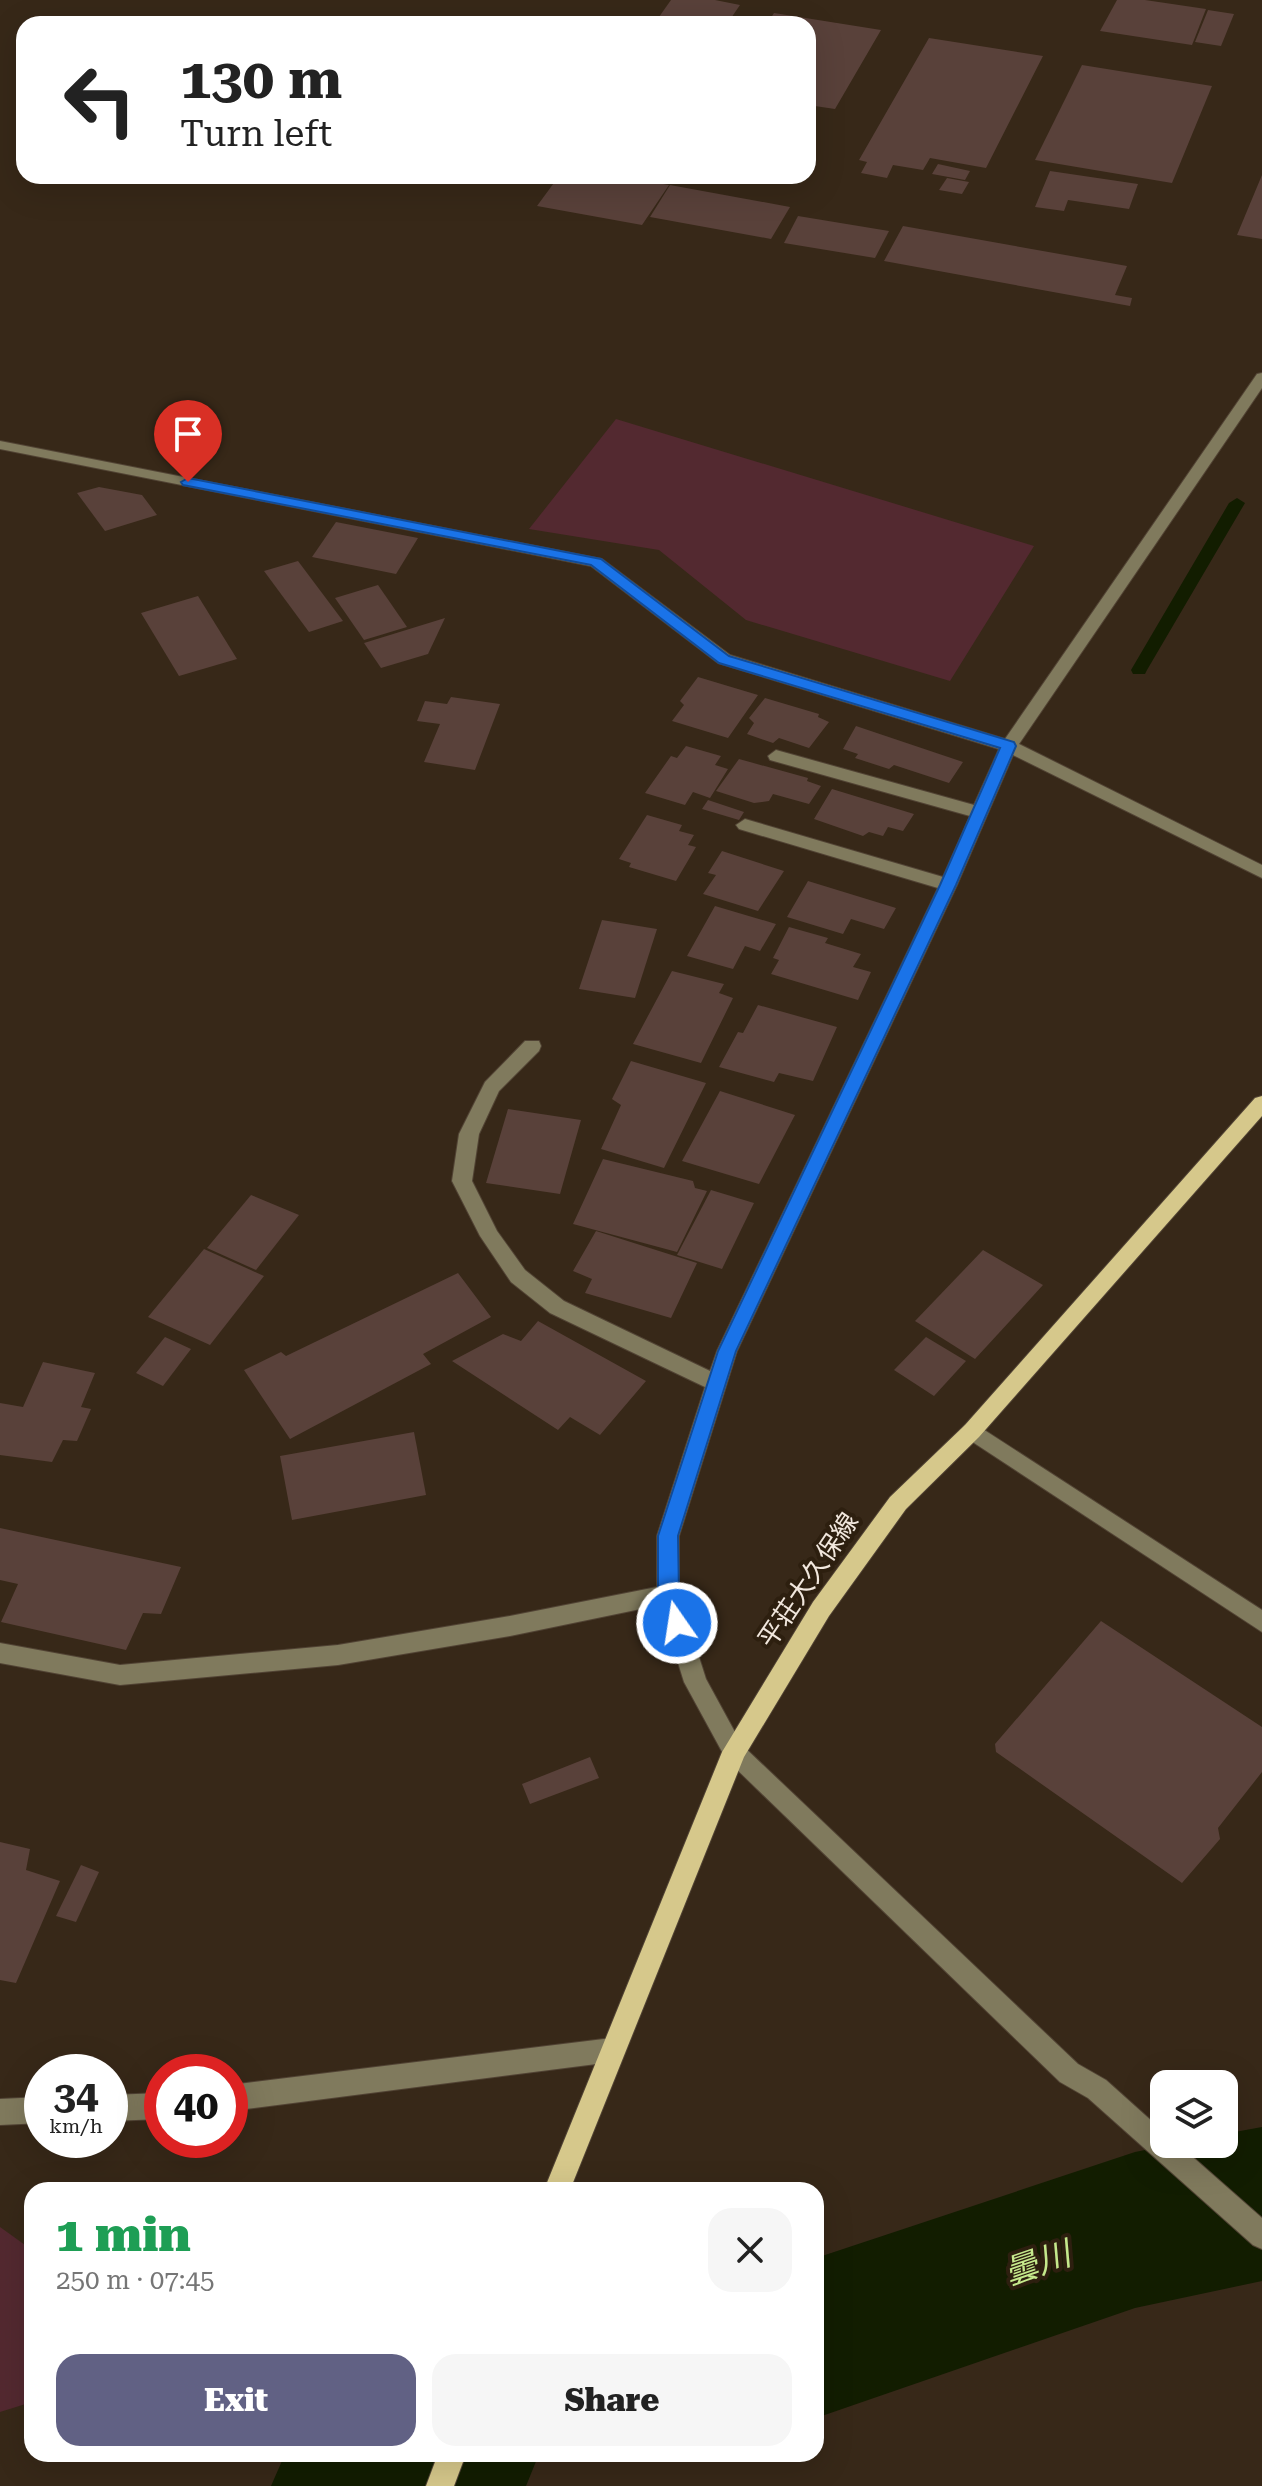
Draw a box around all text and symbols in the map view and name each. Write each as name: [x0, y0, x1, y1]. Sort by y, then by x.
text: 130 m: [180, 46, 342, 112]
icon: left: [48, 48, 152, 152]
text: Turn left: [180, 113, 332, 155]
pin: [154, 400, 222, 482]
icon: arrive: [166, 412, 210, 456]
street label: 平荘大久保線: [752, 1507, 864, 1653]
position arrow: [635, 1581, 719, 1665]
speed limit sign: 40: [144, 2054, 248, 2158]
map controls: [1150, 2070, 1238, 2158]
button: layers: [1150, 2070, 1238, 2158]
text: 34: [54, 2072, 98, 2119]
text: km/h: [49, 2114, 103, 2138]
text: 1 min: [56, 2207, 191, 2263]
button: close: [708, 2208, 792, 2292]
water label: 曇川: [998, 2232, 1078, 2293]
text: 250 m · 07:45: [56, 2265, 215, 2295]
button: Exit: [56, 2354, 416, 2446]
button: Share: [432, 2354, 792, 2446]

